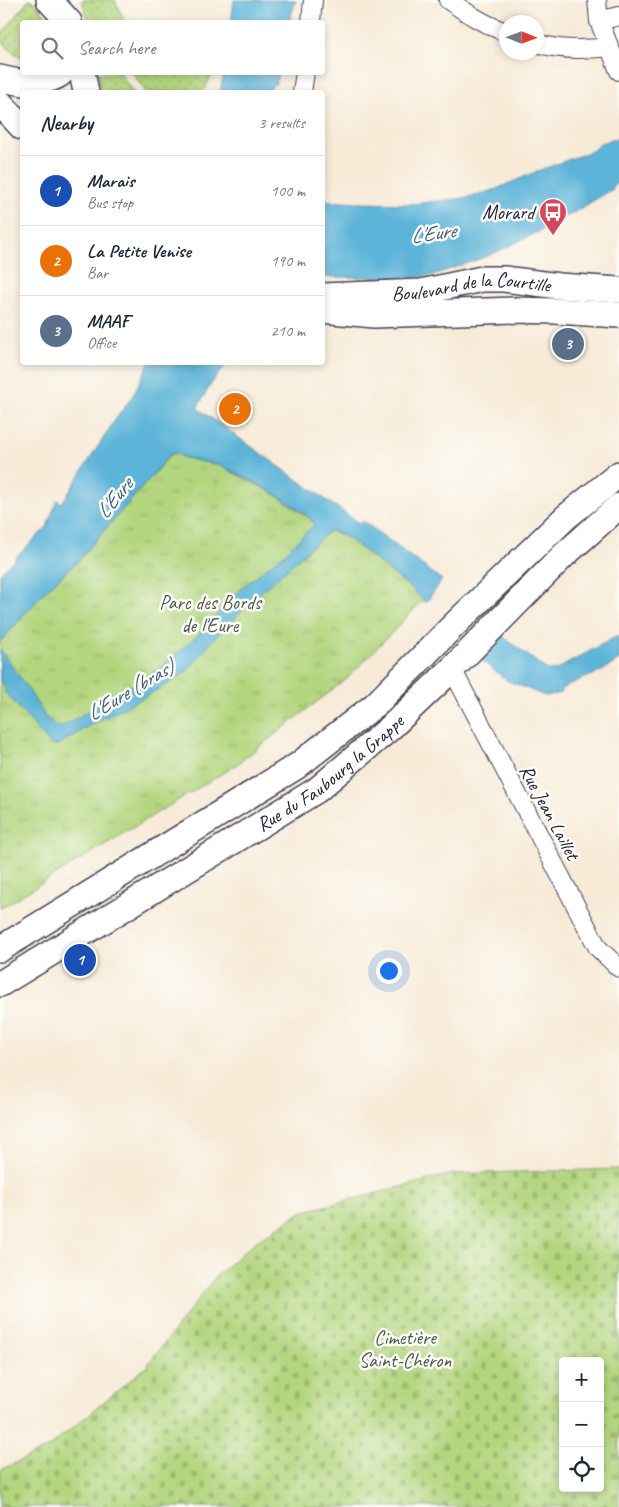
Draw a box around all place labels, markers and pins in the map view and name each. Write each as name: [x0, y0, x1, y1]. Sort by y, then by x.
bus stop icon: Morard: [538, 197, 568, 236]
place label: Morard: [482, 200, 537, 225]
pin: 3: [552, 325, 584, 363]
pin: 2: [219, 390, 251, 428]
pin: 1: [64, 941, 96, 979]

